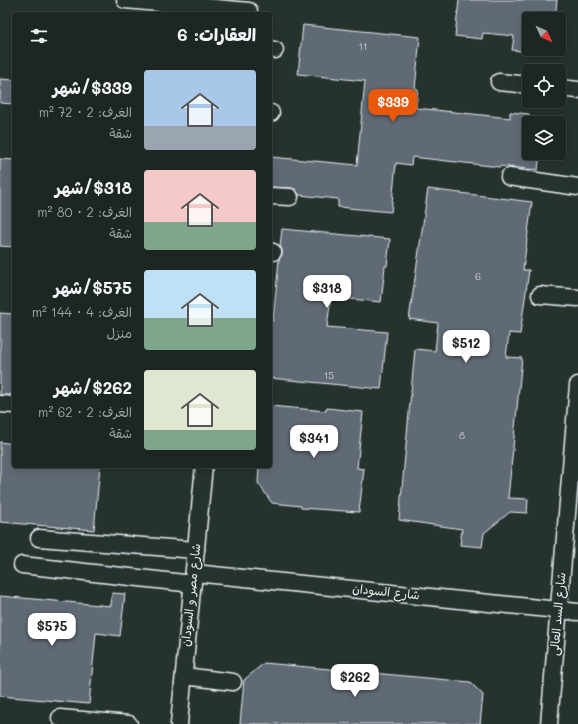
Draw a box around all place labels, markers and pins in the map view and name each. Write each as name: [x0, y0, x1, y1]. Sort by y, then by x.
pin: $339: [369, 89, 417, 123]
pin: $318: [303, 275, 351, 309]
pin: $512: [442, 330, 490, 364]
pin: $341: [290, 425, 338, 459]
pin: $575: [28, 613, 76, 647]
pin: $262: [331, 664, 379, 698]

